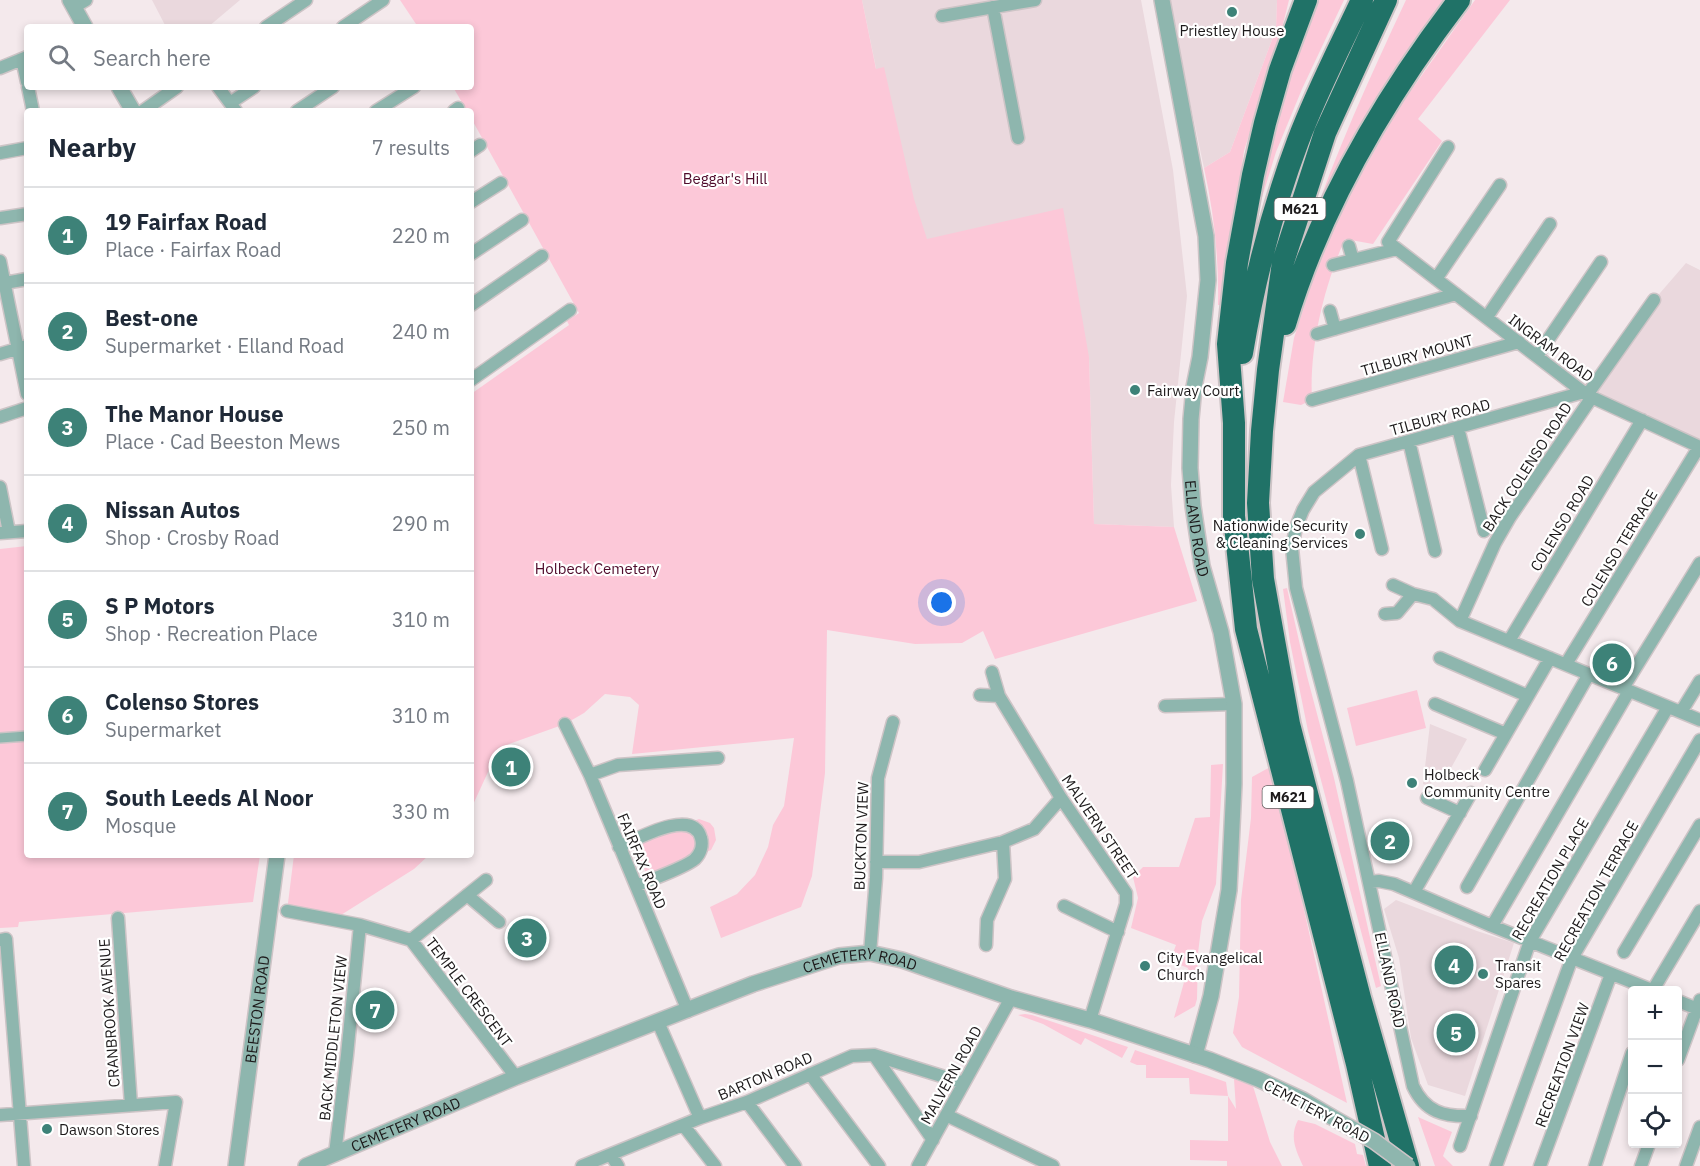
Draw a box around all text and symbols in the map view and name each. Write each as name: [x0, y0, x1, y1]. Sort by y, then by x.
marker: Priestley House: [1225, 5, 1239, 19]
place label: Priestley House: [1179, 21, 1285, 40]
search box: [24, 24, 474, 90]
icon: search: [45, 41, 78, 74]
text: Search here: [93, 43, 211, 72]
text: Nearby: [48, 130, 136, 164]
text: 7 results: [372, 134, 450, 161]
park label: Beggar's Hill: [683, 169, 767, 188]
road number: M621: [1274, 198, 1326, 220]
text: 19 Fairfax Road: [105, 207, 267, 236]
text: 1: [62, 222, 74, 249]
text: 220 m: [392, 222, 450, 249]
text: Place · Fairfax Road: [105, 236, 282, 263]
text: Best-one: [105, 303, 198, 332]
street label: INGRAM ROAD: [1505, 310, 1597, 386]
text: 2: [62, 318, 74, 345]
text: 240 m: [392, 318, 450, 345]
street label: TILBURY MOUNT: [1359, 330, 1476, 380]
text: Supermarket · Elland Road: [105, 332, 344, 359]
place label: Fairway Court: [1147, 381, 1240, 400]
marker: Fairway Court: [1128, 383, 1142, 397]
street label: TILBURY ROAD: [1388, 394, 1492, 440]
text: The Manor House: [105, 399, 284, 428]
street label: BACK COLENSO ROAD: [1478, 399, 1576, 535]
text: 3: [62, 414, 74, 441]
text: 250 m: [392, 414, 450, 441]
text: Place · Cad Beeston Mews: [105, 428, 341, 455]
street label: COLENSO ROAD: [1526, 472, 1598, 574]
street label: ELLAND ROAD: [1181, 479, 1214, 579]
street label: COLENSO TERRACE: [1576, 486, 1662, 610]
text: Nissan Autos: [105, 495, 240, 524]
text: 4: [62, 510, 74, 537]
text: 290 m: [392, 510, 450, 537]
place label: Nationwide Security & Cleaning Services: [1213, 516, 1349, 552]
text: Shop · Crosby Road: [105, 524, 280, 551]
marker: Nationwide Security & Cleaning Services: [1353, 527, 1367, 541]
park label: Holbeck Cemetery: [535, 559, 660, 578]
your location: [927, 588, 956, 617]
text: S P Motors: [105, 591, 215, 620]
text: 5: [62, 606, 74, 633]
text: 310 m: [392, 606, 450, 633]
text: Shop · Recreation Place: [105, 620, 318, 647]
pin: 6: [1592, 640, 1632, 686]
text: Colenso Stores: [105, 687, 259, 716]
text: 6: [62, 702, 74, 729]
text: 310 m: [392, 702, 450, 729]
text: Supermarket: [105, 716, 222, 743]
pin: 1: [492, 744, 530, 789]
place label: Holbeck Community Centre: [1424, 765, 1550, 801]
street label: MALVERN STREET: [1058, 771, 1142, 884]
marker: Holbeck Community Centre: [1405, 776, 1419, 790]
street label: BUCKTON VIEW: [850, 781, 872, 891]
text: South Leeds Al Noor: [105, 783, 313, 812]
road number: M621: [1262, 786, 1314, 808]
text: 7: [62, 798, 74, 825]
text: 330 m: [392, 798, 450, 825]
street label: FAIRFAX ROAD: [613, 810, 671, 912]
text: Mosque: [105, 812, 176, 839]
street label: RECREATION PLACE: [1507, 814, 1593, 944]
street label: RECREATION TERRACE: [1549, 817, 1643, 965]
pin: 2: [1370, 818, 1410, 864]
pin: 3: [508, 916, 546, 960]
street label: ELLAND ROAD: [1371, 930, 1409, 1030]
street label: TEMPLE CRESCENT: [422, 934, 517, 1051]
street label: CRANBROOK AVENUE: [94, 938, 124, 1088]
pin: 4: [1434, 942, 1474, 988]
street label: CEMETERY ROAD: [800, 943, 920, 977]
place label: City Evangelical Church: [1157, 948, 1262, 984]
street label: BEESTON ROAD: [240, 954, 273, 1064]
street label: BACK MIDDLETON VIEW: [315, 954, 351, 1122]
place label: Transit Spares: [1495, 956, 1541, 992]
marker: City Evangelical Church: [1138, 959, 1152, 973]
marker: Transit Spares: [1476, 967, 1490, 981]
map controls: [1628, 986, 1682, 1148]
button: +: [1628, 986, 1682, 1040]
pin: 7: [356, 988, 394, 1032]
street label: RECREATION VIEW: [1531, 1000, 1594, 1130]
pin: 5: [1436, 1010, 1476, 1056]
street label: MALVERN ROAD: [916, 1022, 986, 1128]
button: −: [1628, 1040, 1682, 1094]
street label: BARTON ROAD: [715, 1048, 815, 1104]
street label: CEMETERY ROAD: [1261, 1075, 1373, 1147]
street label: CEMETERY ROAD: [348, 1092, 463, 1156]
button: locate: [1628, 1094, 1682, 1148]
place label: Dawson Stores: [59, 1120, 160, 1139]
marker: Dawson Stores: [40, 1122, 54, 1136]

